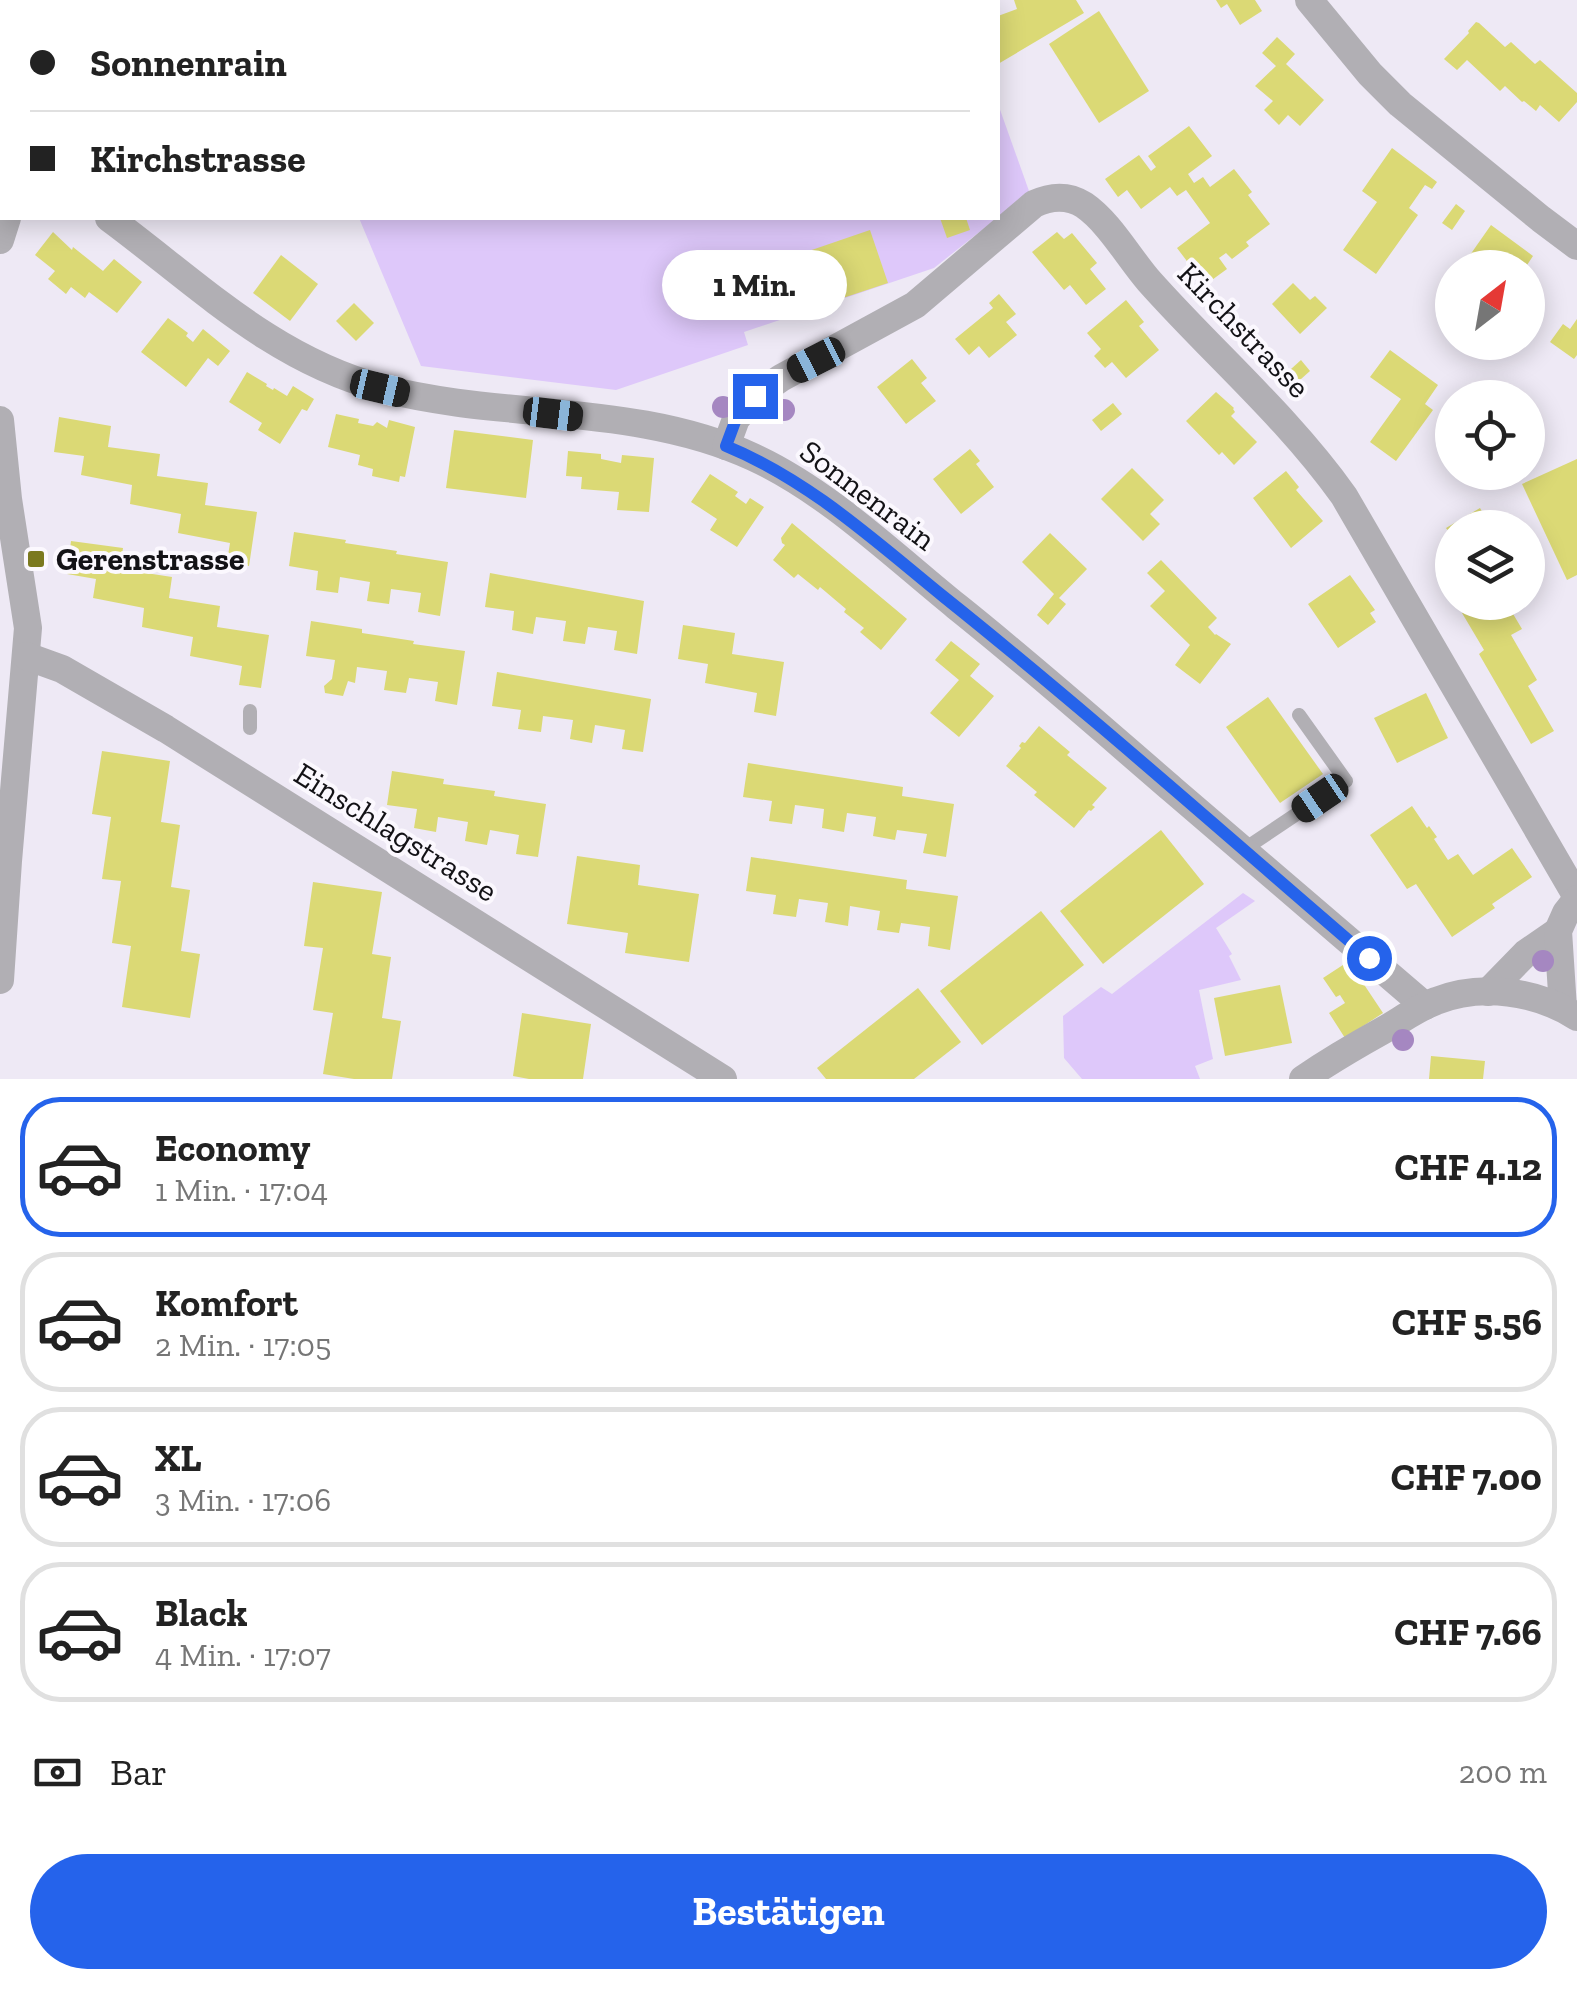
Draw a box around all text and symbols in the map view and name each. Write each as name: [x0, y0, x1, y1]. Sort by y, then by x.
text: Sonnenrain: [90, 40, 287, 86]
text: Kirchstrasse: [90, 136, 306, 182]
north arrow: [1435, 250, 1545, 360]
map controls: [1435, 250, 1545, 620]
callout: 1 Min.: [662, 251, 848, 321]
street label: Kirchstrasse: [1170, 254, 1318, 406]
text: 1 Min.: [713, 266, 796, 304]
car: [782, 333, 850, 387]
car: [347, 367, 413, 409]
route end: [733, 374, 778, 419]
button: locate: [1435, 380, 1545, 490]
car: [521, 395, 585, 433]
street label: Sonnenrain: [793, 432, 944, 559]
button: layers: [1435, 510, 1545, 620]
place label: Gerenstrasse: [56, 540, 244, 578]
marker: Gerenstrasse: [25, 548, 47, 570]
street label: Einschlagstrasse: [287, 754, 505, 910]
car: [1287, 769, 1353, 827]
route start: [1347, 936, 1392, 981]
icon: car: [35, 1122, 125, 1212]
text: Economy: [155, 1125, 310, 1171]
text: CHF 4.12: [1394, 1144, 1542, 1190]
text: 1 Min. · 17:04: [155, 1171, 328, 1209]
icon: car: [35, 1277, 125, 1367]
text: Komfort: [155, 1280, 298, 1326]
text: CHF 5.56: [1392, 1299, 1542, 1345]
text: 2 Min. · 17:05: [155, 1326, 331, 1364]
icon: car: [35, 1432, 125, 1522]
text: XL: [155, 1435, 202, 1481]
text: CHF 7.00: [1391, 1454, 1542, 1500]
text: 3 Min. · 17:06: [155, 1481, 331, 1519]
icon: car: [35, 1587, 125, 1677]
text: Black: [155, 1590, 248, 1636]
text: CHF 7.66: [1394, 1609, 1542, 1655]
text: 4 Min. · 17:07: [155, 1636, 331, 1674]
icon: cash: [30, 1745, 85, 1800]
text: Bar: [110, 1749, 167, 1795]
text: 200 m: [1459, 1753, 1547, 1791]
button: Bestätigen: [30, 1854, 1547, 1969]

